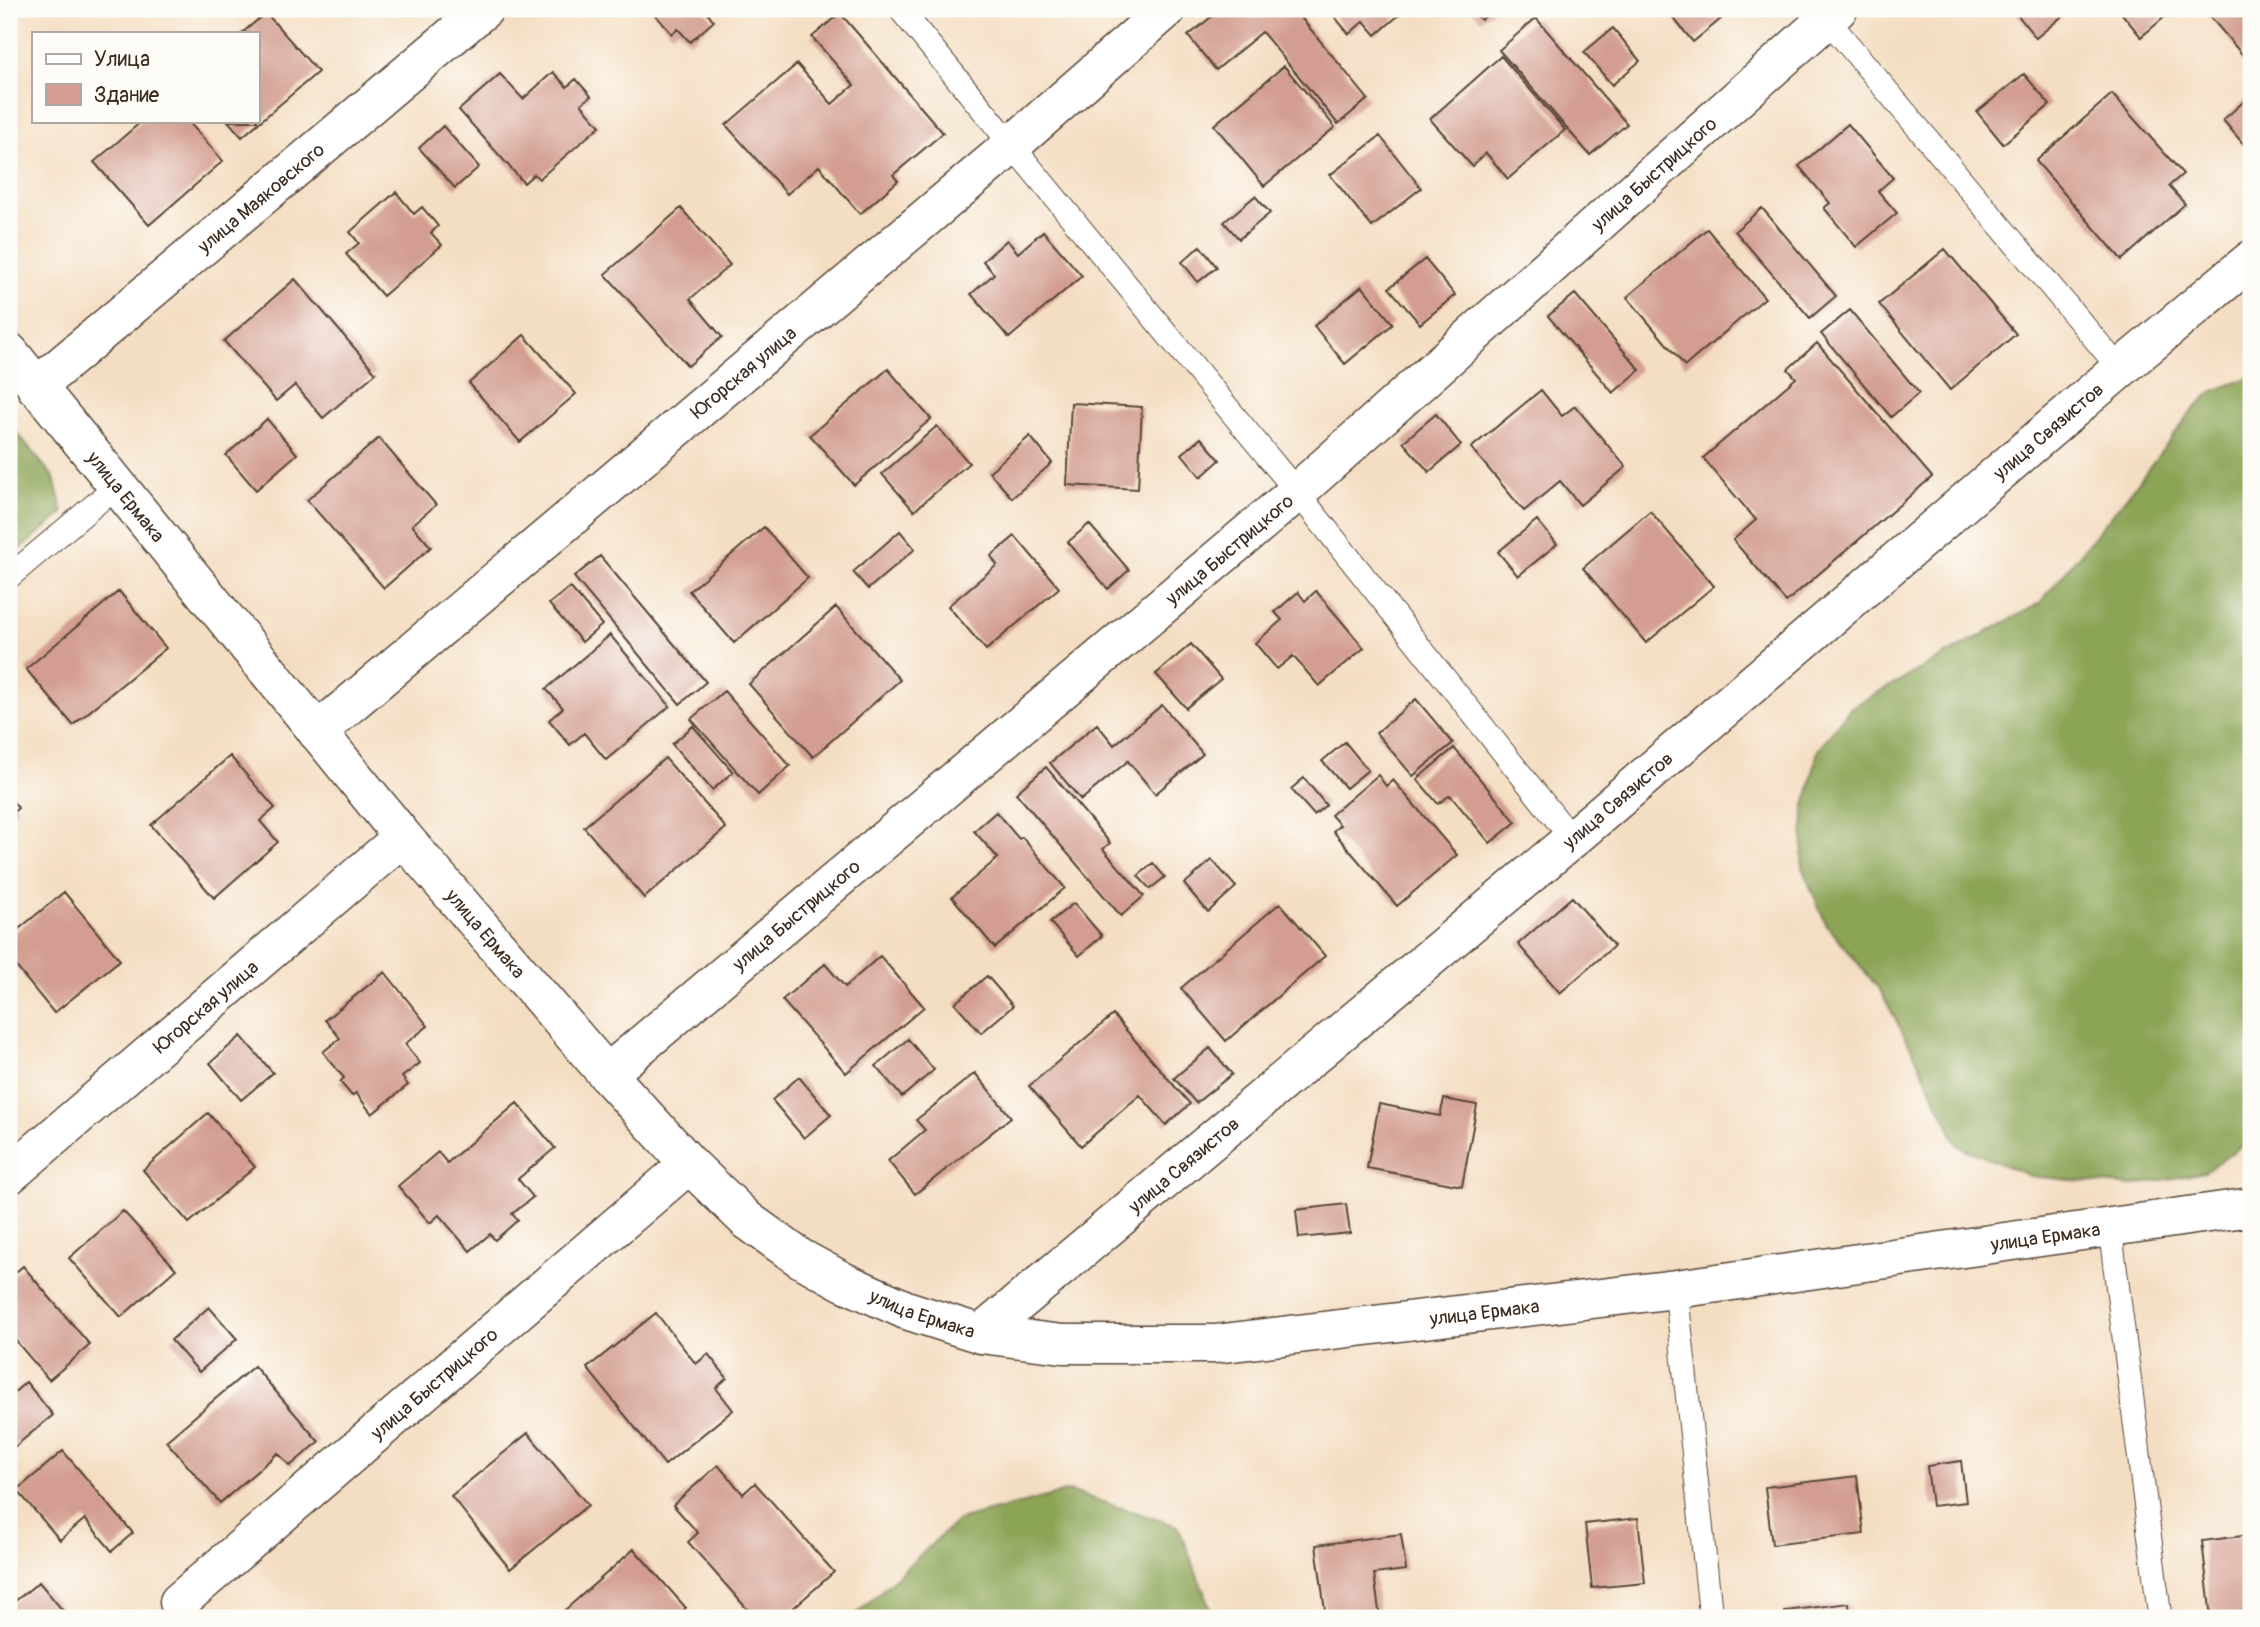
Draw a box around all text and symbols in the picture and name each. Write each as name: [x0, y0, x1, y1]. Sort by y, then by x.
legend: [32, 32, 259, 122]
text: Улица: [94, 46, 150, 73]
text: Здание: [94, 82, 160, 109]
street label: улица Быстрицкого: [1586, 112, 1722, 237]
street label: улица Маяковского: [192, 138, 330, 259]
street label: Югорская улица: [686, 321, 802, 424]
street label: улица Связистов: [1988, 378, 2109, 486]
street label: улица Ермака: [81, 446, 170, 548]
street label: улица Быстрицкого: [1160, 489, 1299, 611]
street label: улица Связистов: [1558, 747, 1678, 855]
street label: улица Быстрицкого: [727, 855, 865, 977]
street label: улица Ермака: [439, 884, 530, 984]
street label: Югорская улица: [149, 955, 264, 1059]
street label: улица Связистов: [1123, 1112, 1244, 1219]
street label: улица Ермака: [1988, 1218, 2102, 1257]
street label: улица Ермака: [865, 1284, 978, 1344]
street label: улица Ермака: [1427, 1294, 1541, 1331]
street label: улица Быстрицкого: [365, 1323, 503, 1446]

